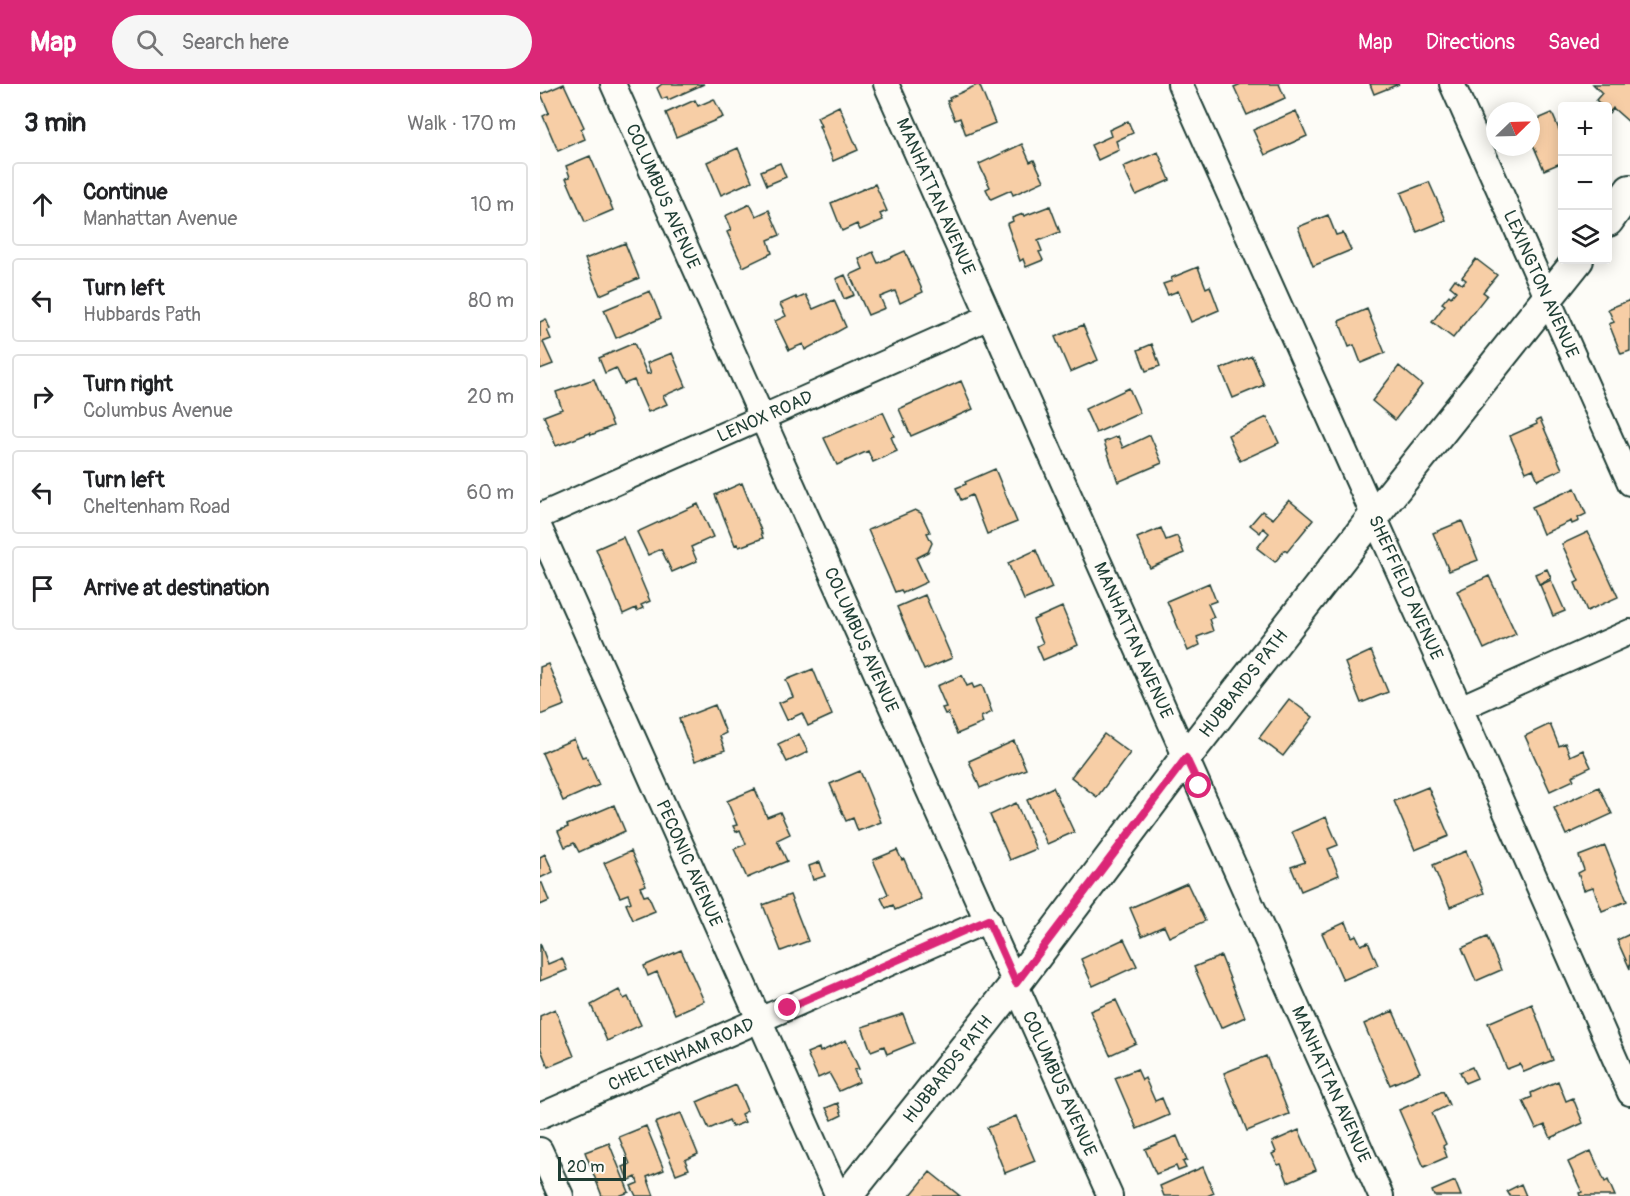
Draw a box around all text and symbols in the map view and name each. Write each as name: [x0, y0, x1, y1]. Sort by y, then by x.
search box: [112, 15, 532, 69]
text: Map: [30, 25, 76, 60]
icon: search: [133, 26, 166, 59]
text: Search here: [181, 28, 289, 56]
text: Map: [1358, 29, 1393, 56]
text: Directions: [1426, 29, 1515, 56]
text: Saved: [1548, 29, 1600, 56]
north arrow: [1486, 102, 1540, 156]
map controls: [1558, 102, 1612, 264]
button: +: [1558, 102, 1612, 156]
text: 3 min: [24, 107, 86, 139]
text: Walk · 170 m: [407, 111, 516, 136]
street label: MANHATTAN AVENUE: [891, 114, 981, 278]
street label: COLUMBUS AVENUE: [621, 120, 706, 273]
button: −: [1558, 156, 1612, 210]
text: Continue: [83, 178, 167, 206]
icon: ahead: [26, 188, 59, 221]
text: 10 m: [470, 192, 514, 217]
text: Manhattan Avenue: [83, 206, 237, 231]
street label: LEXINGTON AVENUE: [1498, 206, 1584, 362]
button: layers: [1558, 210, 1612, 264]
text: Turn left: [83, 274, 165, 302]
icon: left: [26, 284, 59, 317]
text: 80 m: [468, 288, 514, 313]
text: Hubbards Path: [83, 302, 201, 327]
text: Turn right: [83, 370, 173, 398]
icon: right: [26, 380, 59, 413]
text: 20 m: [467, 384, 514, 409]
street label: LENOX ROAD: [713, 385, 816, 448]
text: Columbus Avenue: [83, 398, 233, 423]
text: Turn left: [83, 466, 165, 494]
icon: left: [26, 476, 59, 509]
text: 60 m: [467, 480, 514, 505]
text: Cheltenham Road: [83, 494, 230, 519]
street label: SHEFFIELD AVENUE: [1364, 512, 1448, 664]
street label: MANHATTAN AVENUE: [1089, 558, 1179, 722]
street label: COLUMBUS AVENUE: [819, 564, 904, 716]
icon: arrive: [26, 572, 59, 605]
text: Arrive at destination: [83, 574, 269, 602]
street label: HUBBARDS PATH: [1194, 625, 1293, 742]
route start: [1185, 772, 1211, 798]
street label: PECONIC AVENUE: [651, 796, 728, 930]
route end: [774, 994, 800, 1020]
street label: MANHATTAN AVENUE: [1286, 1002, 1376, 1166]
street label: COLUMBUS AVENUE: [1017, 1007, 1102, 1160]
street label: HUBBARDS PATH: [898, 1011, 997, 1128]
street label: CHELTENHAM ROAD: [604, 1012, 758, 1096]
scale bar: [558, 1154, 626, 1182]
text: 20 m: [567, 1157, 605, 1177]

